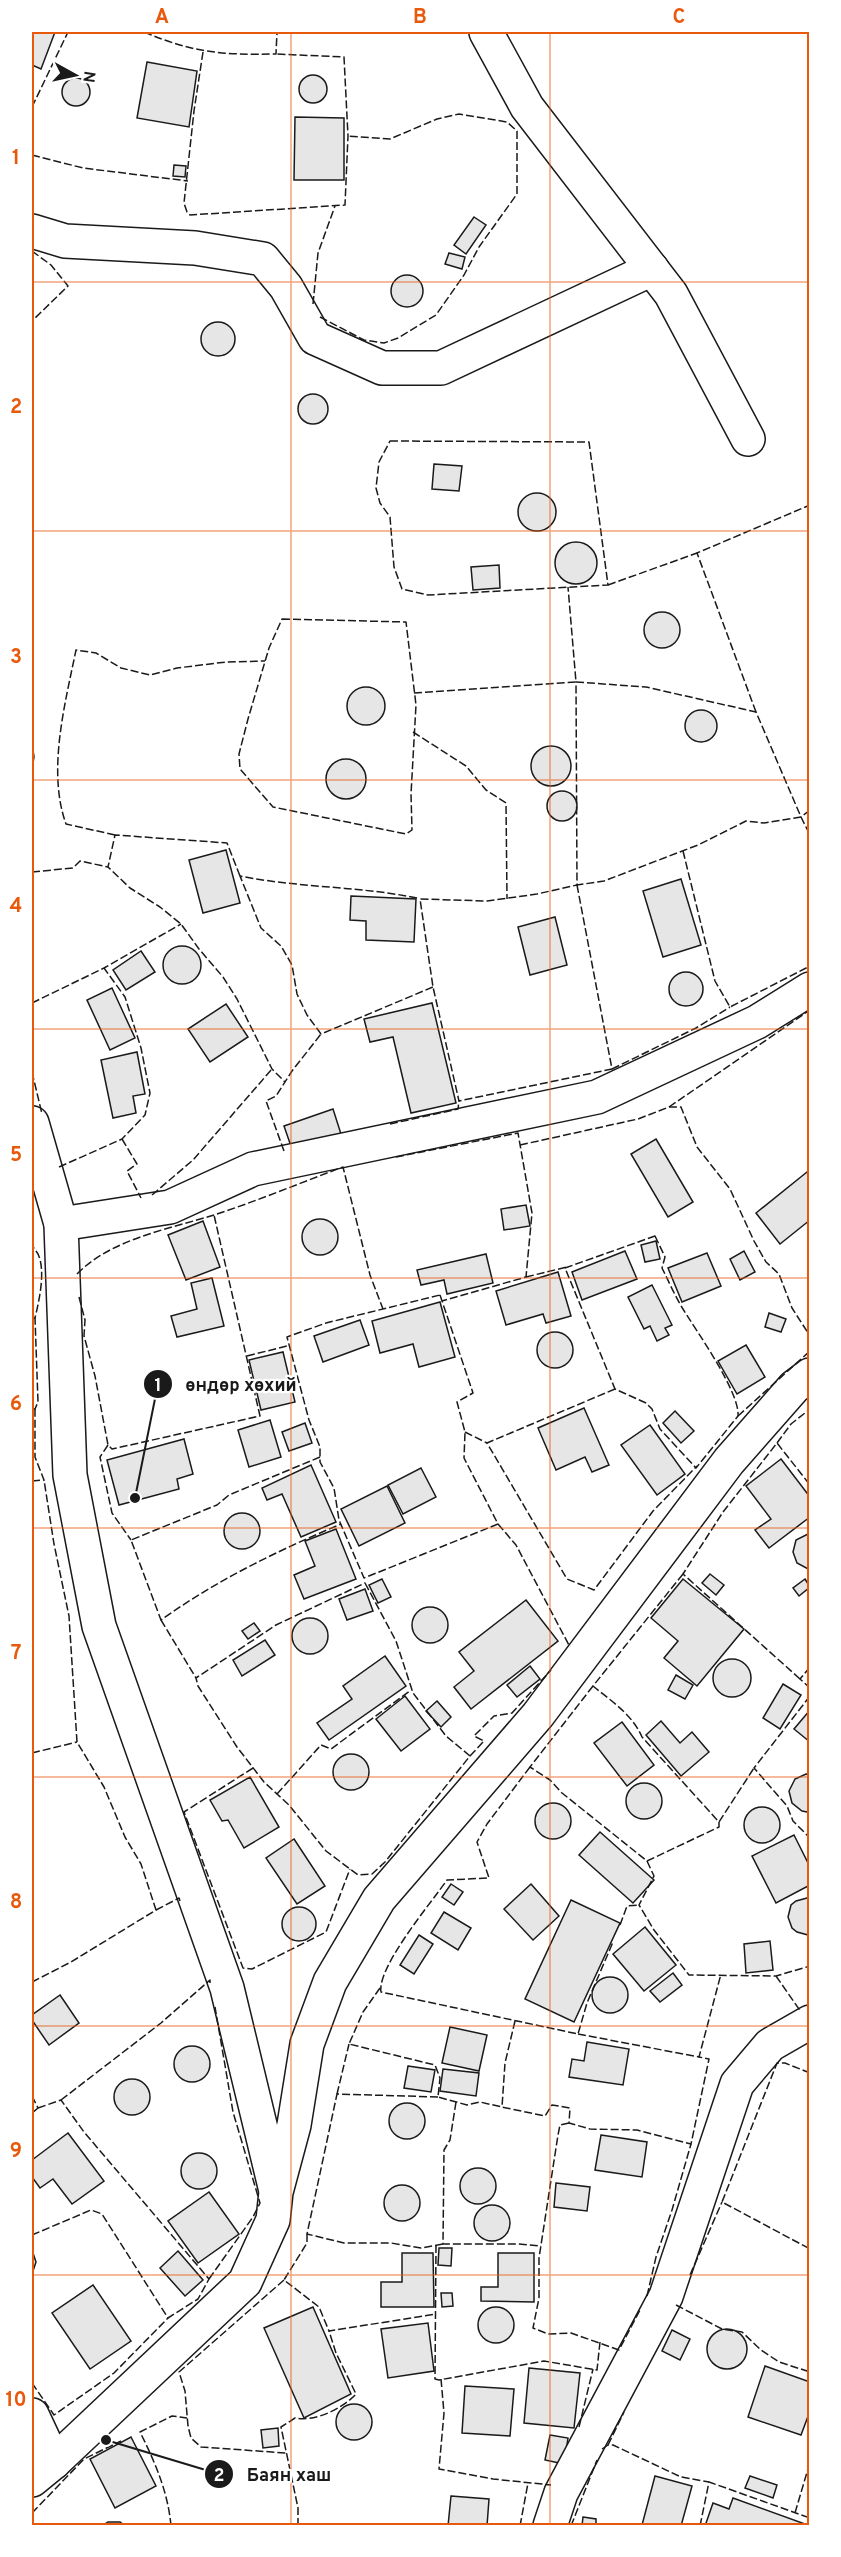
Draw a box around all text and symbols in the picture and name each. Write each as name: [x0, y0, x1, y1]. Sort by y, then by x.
text: A: [155, 5, 169, 31]
text: B: [413, 5, 427, 31]
text: C: [673, 5, 685, 31]
north arrow: [45, 45, 105, 105]
text: N: [77, 70, 99, 84]
text: 1: [12, 146, 20, 172]
text: 2: [10, 395, 22, 421]
text: 3: [10, 645, 22, 671]
text: 4: [10, 894, 22, 920]
text: 5: [10, 1143, 22, 1169]
callout: өндөр хөхий: [143, 1366, 309, 1402]
text: 1: [154, 1375, 162, 1398]
text: өндөр хөхий: [185, 1375, 297, 1398]
text: 6: [10, 1392, 22, 1418]
text: 7: [11, 1641, 21, 1667]
text: 8: [10, 1890, 22, 1916]
text: 9: [10, 2139, 22, 2165]
text: 10: [5, 2388, 27, 2414]
callout: Баян хаш: [204, 2456, 343, 2492]
text: 2: [213, 2465, 225, 2488]
text: Баян хаш: [247, 2465, 331, 2488]

